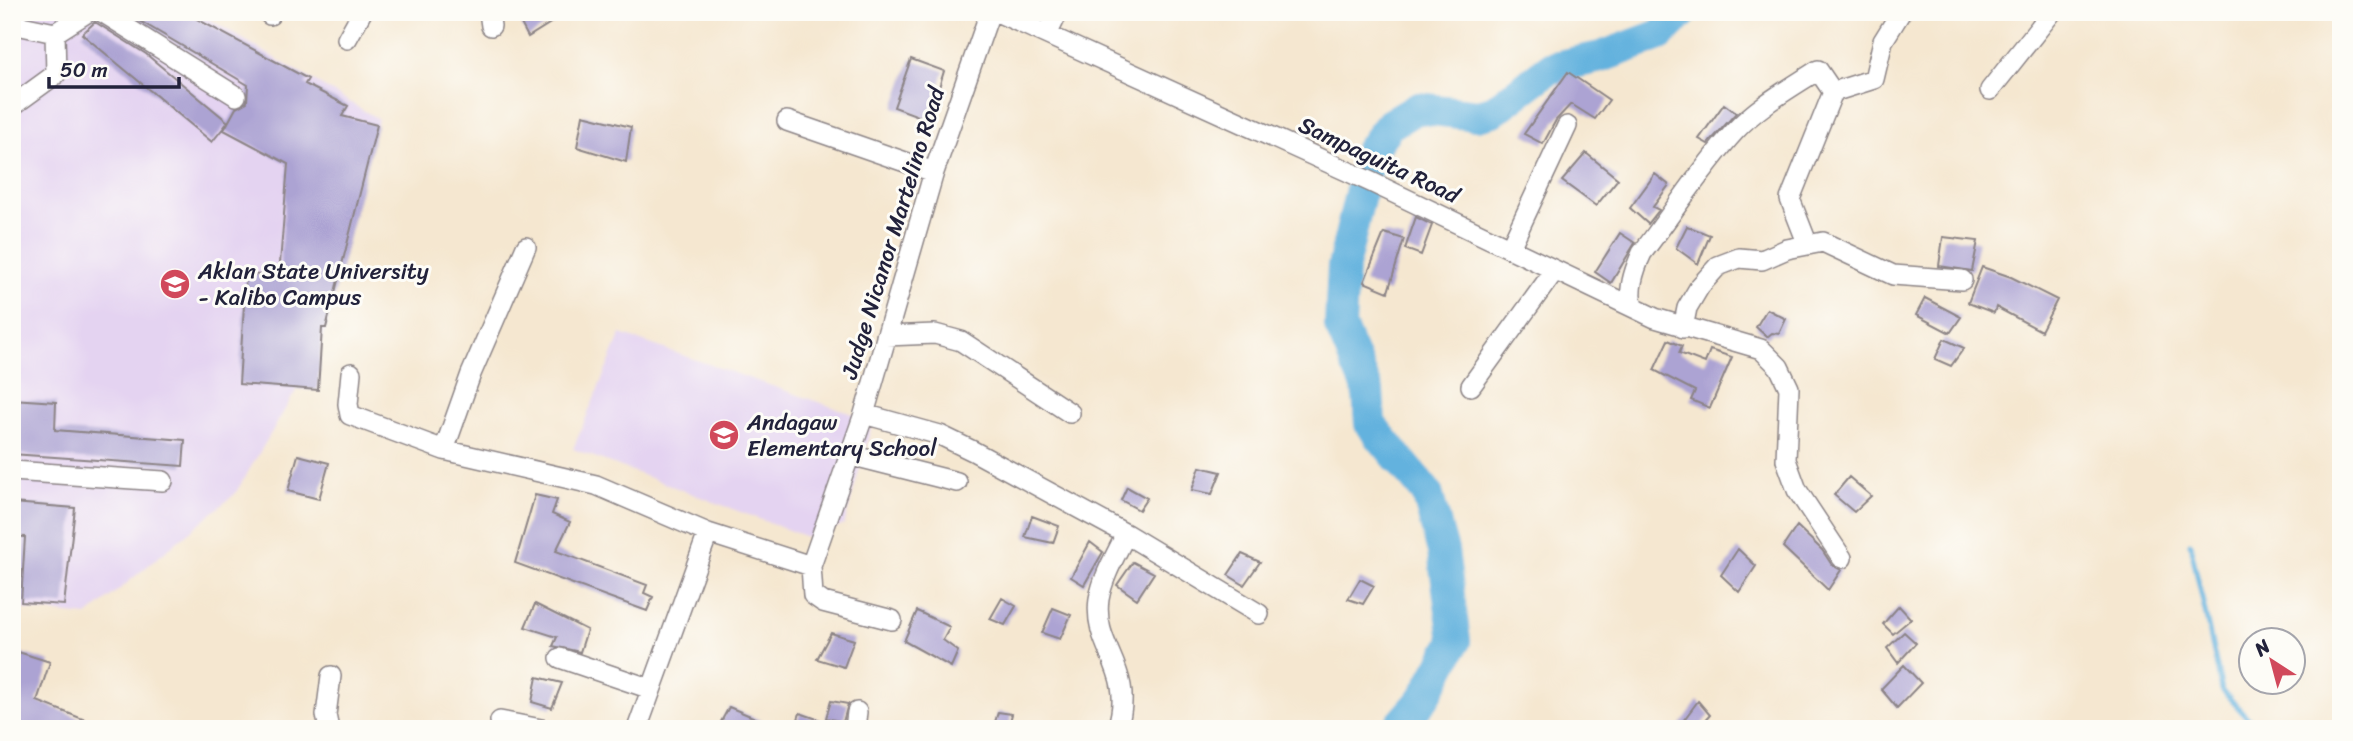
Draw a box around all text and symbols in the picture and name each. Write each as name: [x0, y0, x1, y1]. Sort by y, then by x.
scale bar: [49, 46, 178, 90]
text: 50 m: [60, 51, 108, 89]
street label: Judge Nicanor Martelino Road: [829, 80, 958, 385]
street label: Sampaguita Road: [1291, 105, 1468, 216]
place label: Aklan State University - Kalibo Campus: [197, 251, 429, 318]
school or university icon: Aklan State University - Kalibo Campus: [158, 267, 192, 301]
place label: Andagaw Elementary School: [746, 402, 937, 469]
school or university icon: Andagaw Elementary School: [707, 418, 741, 452]
north arrow: [2238, 626, 2308, 696]
text: N: [2246, 630, 2278, 665]

